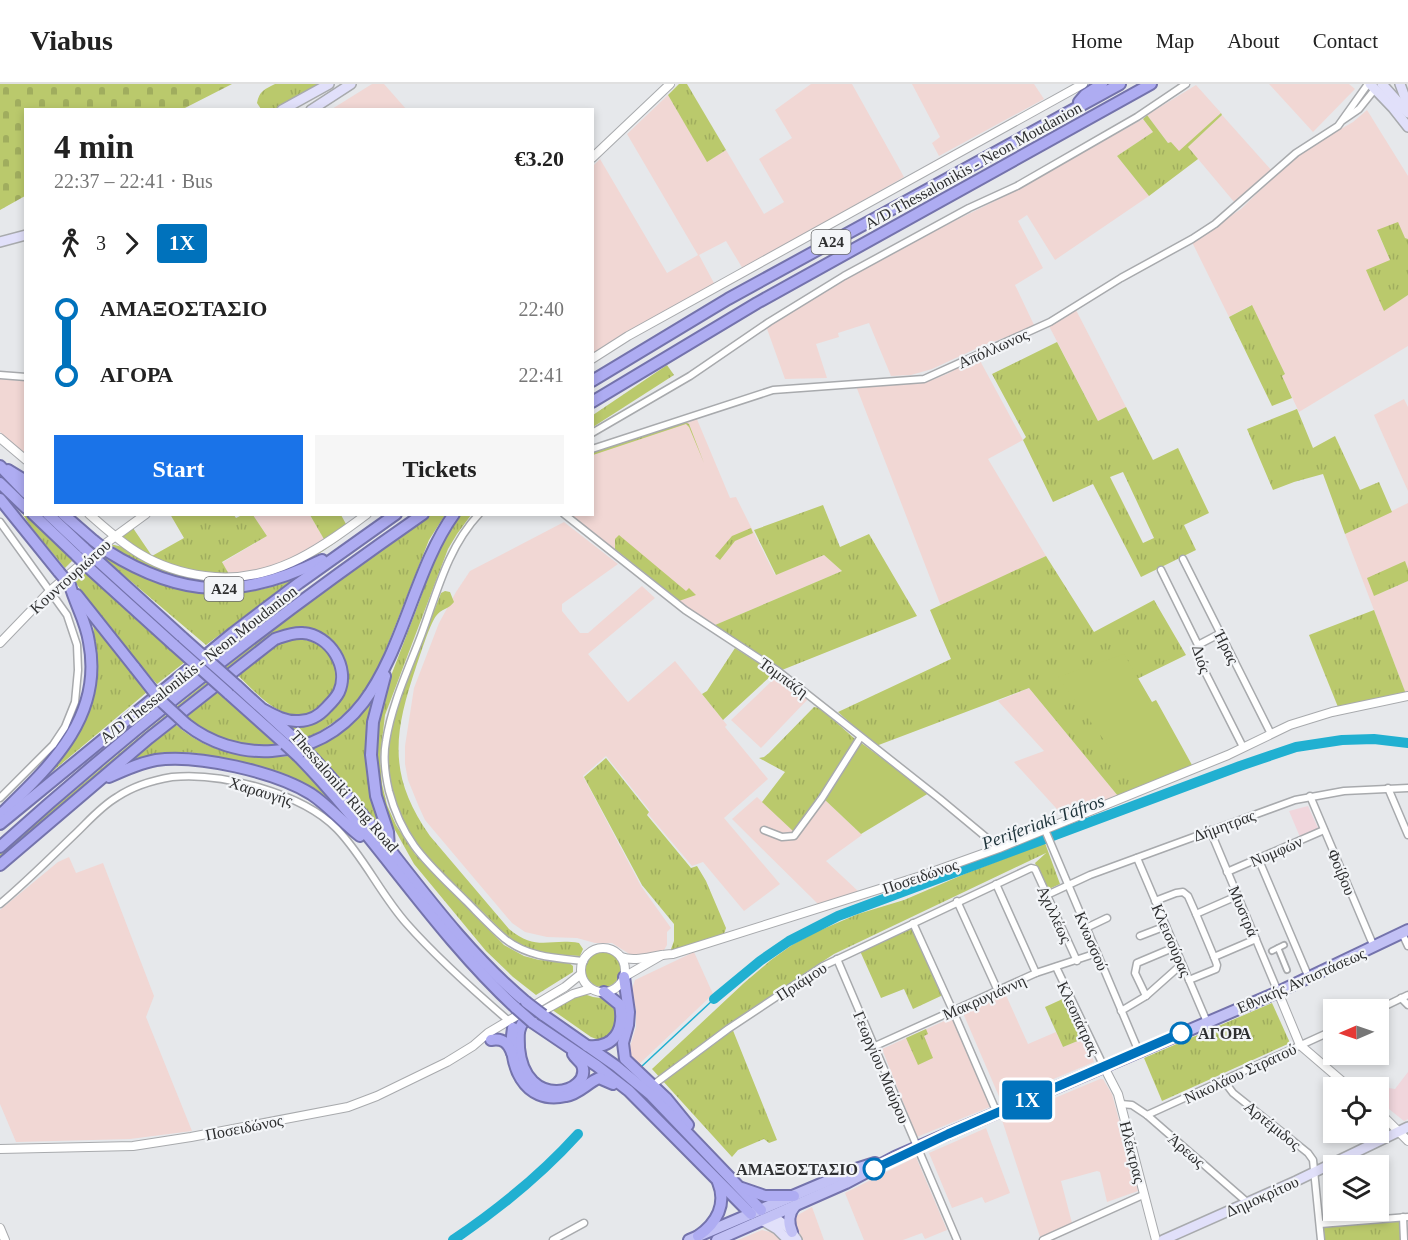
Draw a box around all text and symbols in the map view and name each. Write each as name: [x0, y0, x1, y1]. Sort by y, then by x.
text: Viabus: [30, 25, 113, 56]
text: Home: [1071, 29, 1123, 53]
text: Map: [1156, 29, 1194, 53]
text: About: [1227, 29, 1280, 53]
text: Contact: [1313, 29, 1378, 53]
street label: A/D Thessalonikis - Neon Moudanion: [862, 99, 1085, 232]
text: 4 min: [54, 129, 134, 165]
text: €3.20: [515, 146, 564, 171]
text: 22:37 – 22:41 · Bus: [54, 170, 213, 192]
icon: walk: [54, 227, 87, 260]
icon: forward: [115, 227, 148, 260]
road number: Α24: [812, 230, 850, 254]
text: 1Χ: [169, 231, 195, 255]
text: 3: [96, 232, 106, 254]
text: ΑΜΑΞΟΣΤΑΣΙΟ: [100, 296, 267, 321]
text: 22:40: [518, 298, 564, 320]
street label: Απόλλωνος: [955, 325, 1032, 372]
text: ΑΓΟΡΑ: [100, 362, 173, 387]
text: 22:41: [518, 364, 564, 386]
button: Start: [54, 435, 303, 504]
button: Tickets: [315, 435, 564, 504]
street label: Κουντουριώτου: [27, 536, 115, 618]
road number: Α24: [204, 577, 244, 601]
street label: A/D Thessalonikis - Neon Moudanion: [97, 582, 300, 747]
street label: Ήρας: [1210, 627, 1243, 668]
street label: Διός: [1189, 643, 1214, 676]
street label: Τομπάζη: [755, 654, 811, 702]
street label: Thessaloniki Ring Road: [287, 727, 402, 856]
street label: Χαραυγής: [227, 774, 296, 810]
water label: Periferiakí Táfros: [978, 791, 1107, 854]
street label: Δήμητρας: [1191, 806, 1258, 845]
street label: Νυμφών: [1248, 833, 1305, 871]
street label: Φοίβου: [1323, 847, 1359, 898]
street label: Ποσειδώνος: [880, 855, 961, 897]
street label: Αχιλλέως: [1033, 883, 1075, 946]
street label: Μυστρά: [1224, 883, 1262, 940]
street label: Κλεισούρας: [1148, 901, 1195, 980]
street label: Κνωσσού: [1072, 909, 1112, 973]
street label: Εθνικής Αντιστάσεως: [1234, 944, 1369, 1017]
street label: Πριάμου: [773, 959, 830, 1005]
street label: Μακρυγιάννη: [940, 972, 1029, 1024]
street label: Κλεοπάτρας: [1053, 979, 1103, 1059]
north arrow: [1323, 999, 1389, 1065]
map controls: [1323, 999, 1389, 1221]
street label: Γεωργίου Μαύρου: [849, 1009, 913, 1126]
marker: ΑΓΟΡΑ: [1170, 1022, 1192, 1044]
place label: ΑΓΟΡΑ: [1198, 1025, 1252, 1042]
street label: Νικολάου Στρατού: [1181, 1040, 1299, 1108]
button: locate: [1323, 1077, 1389, 1143]
line badge: 1Χ: [1000, 1080, 1054, 1120]
text: 1Χ: [1014, 1088, 1040, 1112]
street label: Αρτέμιδος: [1240, 1098, 1305, 1154]
street label: Ποσειδώνος: [204, 1111, 285, 1143]
street label: Ηλέκτρας: [1116, 1119, 1149, 1186]
street label: Άρεως: [1164, 1130, 1209, 1172]
button: layers: [1323, 1155, 1389, 1221]
marker: ΑΜΑΞΟΣΤΑΣΙΟ: [863, 1158, 885, 1180]
place label: ΑΜΑΞΟΣΤΑΣΙΟ: [736, 1161, 858, 1178]
street label: Δημοκρίτου: [1223, 1173, 1302, 1221]

